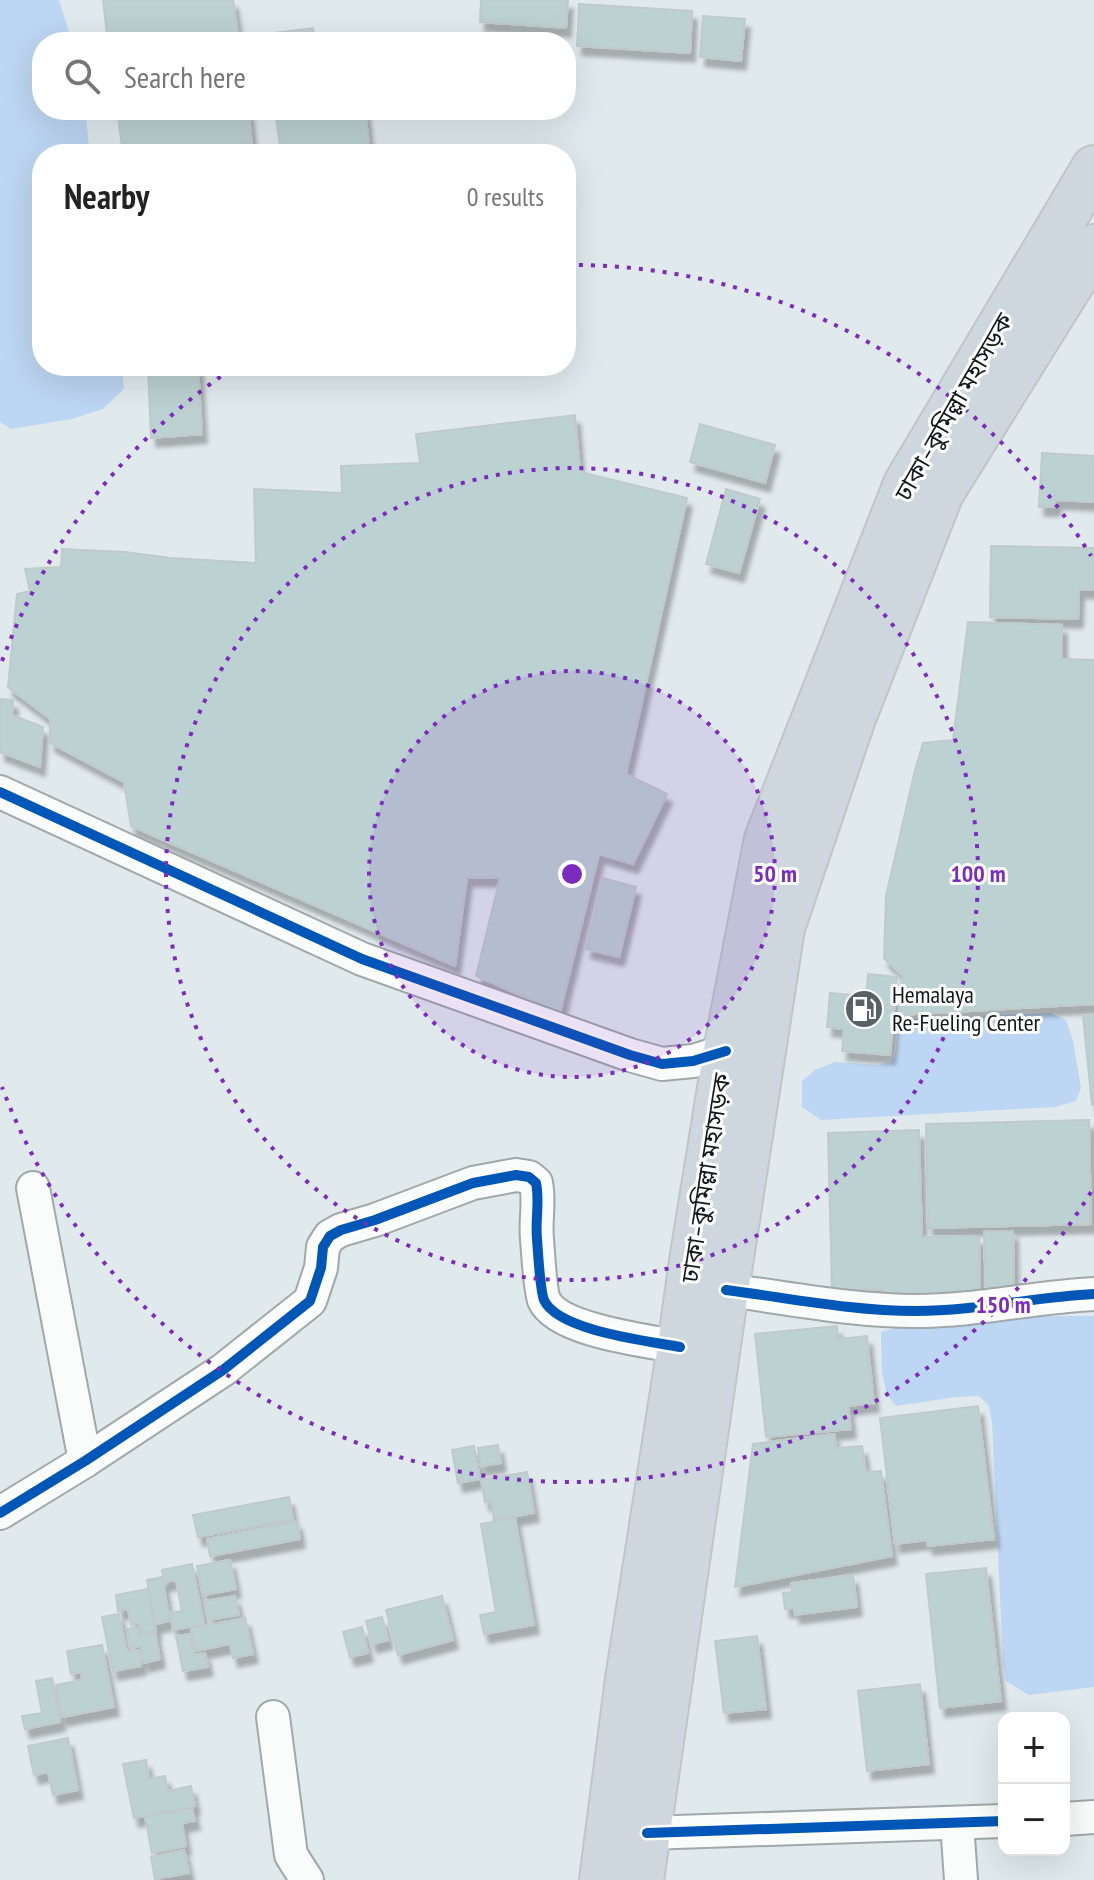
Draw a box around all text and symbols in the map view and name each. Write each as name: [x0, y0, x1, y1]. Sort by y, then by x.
search box: [32, 32, 576, 120]
icon: search: [60, 54, 104, 98]
text: Search here: [124, 57, 246, 96]
text: Nearby: [64, 174, 149, 218]
text: 0 results: [467, 180, 544, 213]
street label: ঢাকা–কুমিল্লা মহাসড়ক: [887, 307, 1020, 507]
text: 50 m: [753, 858, 797, 889]
text: 100 m: [950, 858, 1006, 889]
centre of rings: [558, 860, 586, 888]
place label: Hemalaya Re-Fueling Center: [892, 979, 1041, 1038]
fuel station icon: Hemalaya Re-Fueling Center: [843, 988, 885, 1030]
street label: ঢাকা–কুমিল্লা মহাসড়ক: [674, 1071, 737, 1286]
text: 150 m: [975, 1289, 1031, 1320]
map controls: [998, 1712, 1070, 1856]
button: +: [998, 1712, 1070, 1784]
button: −: [998, 1784, 1070, 1856]

